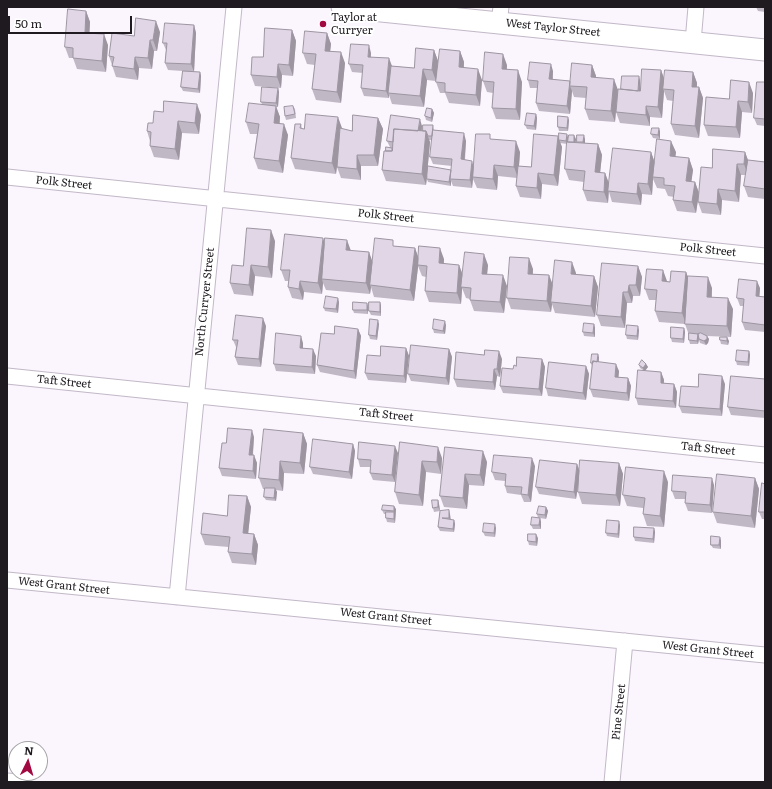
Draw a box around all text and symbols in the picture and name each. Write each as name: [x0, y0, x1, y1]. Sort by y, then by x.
scale bar: [10, 8, 134, 34]
place label: Taylor at Curryer: [331, 11, 377, 37]
text: 50 m: [15, 14, 42, 32]
street label: West Taylor Street: [505, 16, 601, 40]
marker: Taylor at Curryer: [318, 19, 328, 29]
street label: Polk Street: [35, 173, 93, 193]
street label: Polk Street: [357, 206, 415, 226]
street label: Polk Street: [679, 240, 737, 260]
street label: North Curryer Street: [193, 247, 217, 357]
street label: Taft Street: [36, 373, 92, 391]
street label: Taft Street: [358, 406, 414, 424]
street label: Taft Street: [680, 440, 736, 458]
street label: West Grant Street: [17, 575, 111, 597]
street label: West Grant Street: [339, 606, 433, 628]
street label: West Grant Street: [661, 639, 755, 661]
street label: Pine Street: [609, 683, 629, 741]
north arrow: [8, 741, 48, 781]
text: N: [24, 742, 34, 758]

